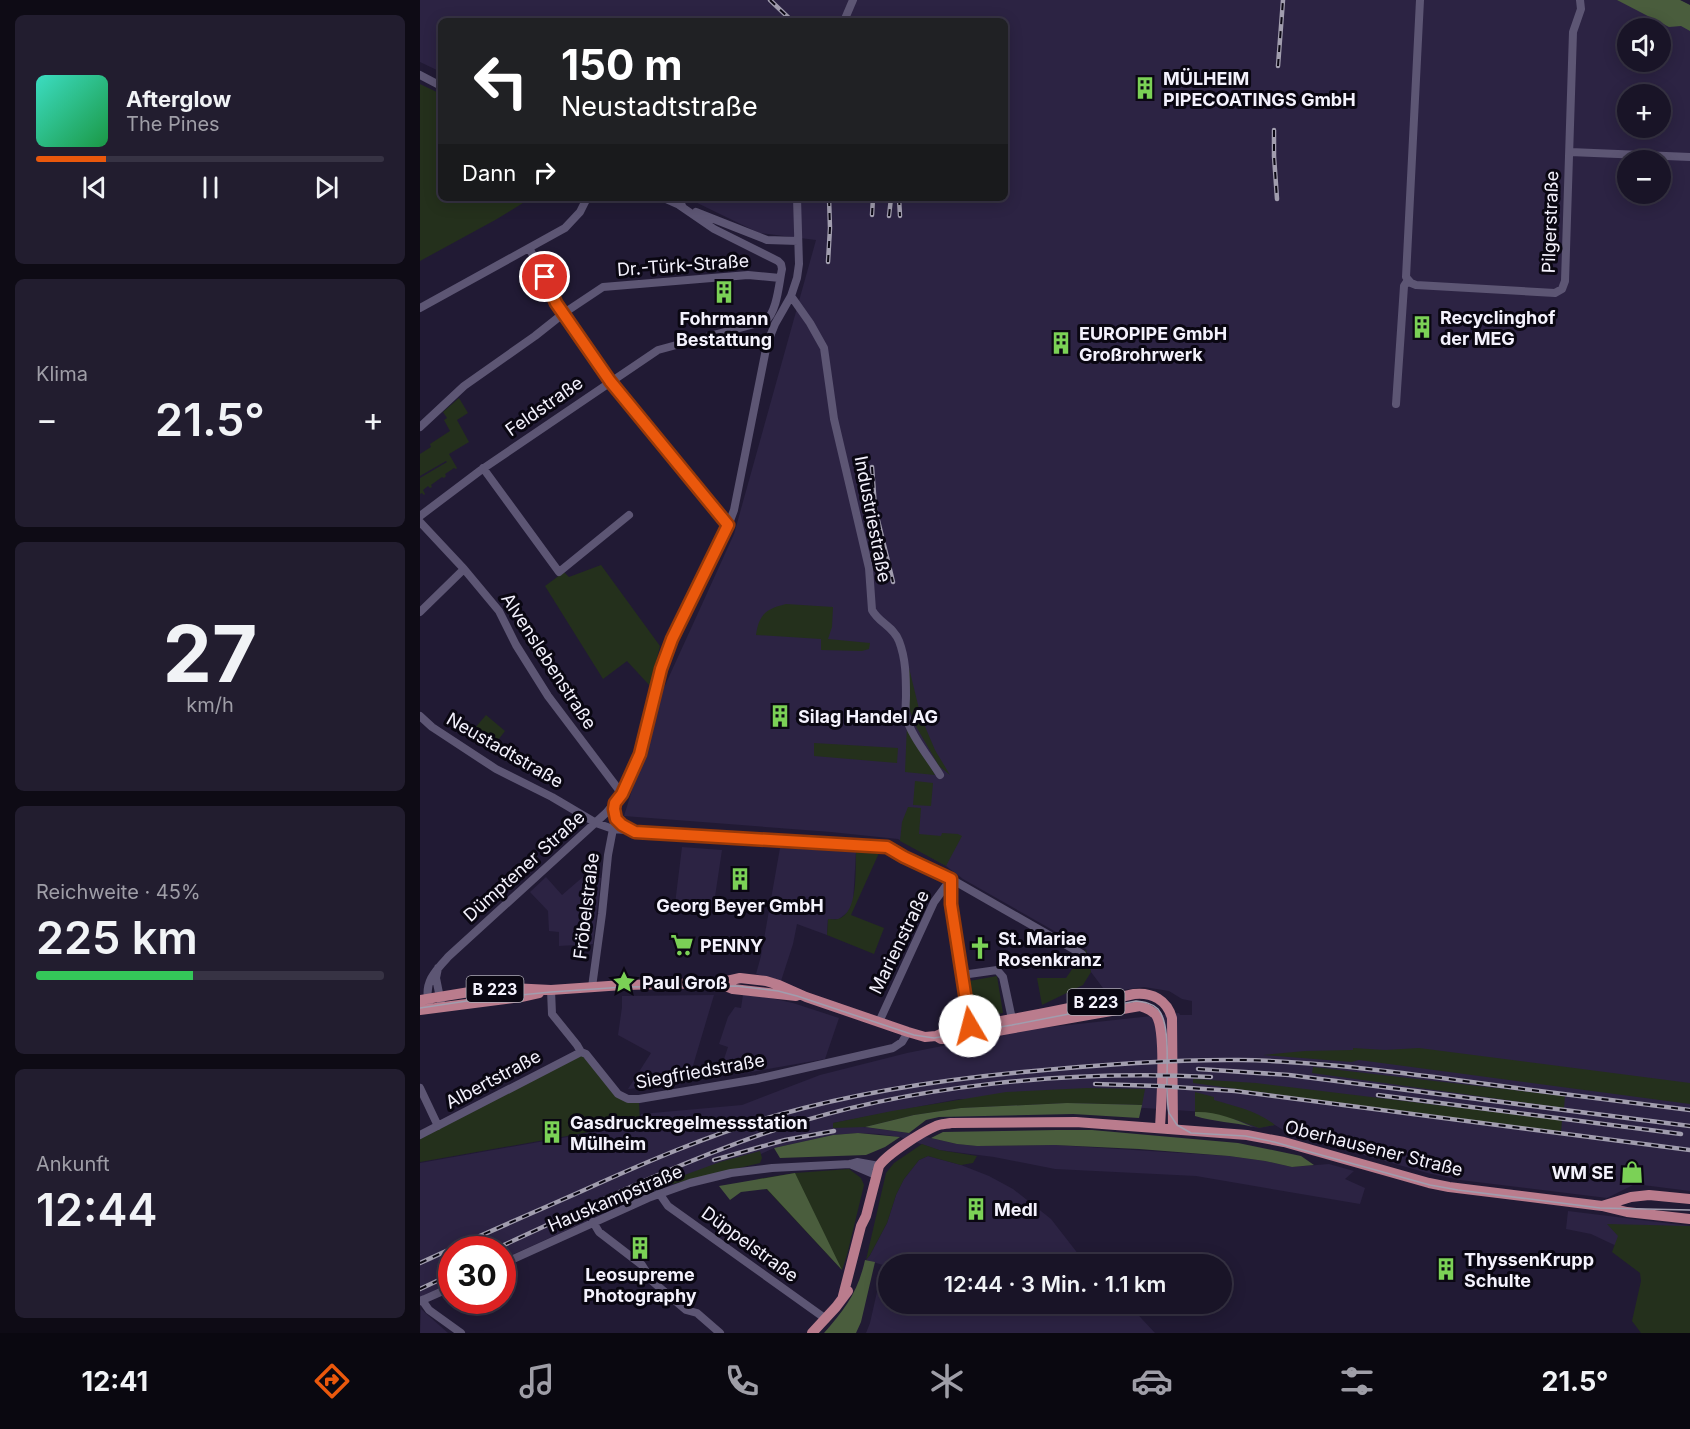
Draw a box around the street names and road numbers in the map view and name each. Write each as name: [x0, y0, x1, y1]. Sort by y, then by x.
street label: Pilgerstraße: [1538, 170, 1562, 274]
street label: Dr.-Türk-Straße: [616, 250, 750, 280]
street label: Feldstraße: [501, 372, 587, 440]
street label: Industriestraße: [850, 454, 896, 584]
street label: Alvenslebenstraße: [497, 589, 601, 733]
street label: Neustadtstraße: [443, 708, 567, 792]
street label: Dümptener Straße: [459, 806, 589, 926]
street label: Fröbelstraße: [569, 852, 603, 960]
street label: Marienstraße: [865, 887, 933, 997]
road number: B 223: [466, 976, 524, 1002]
road number: B 223: [1068, 989, 1124, 1015]
street label: Albertstraße: [442, 1045, 544, 1113]
street label: Siegfriedstraße: [634, 1049, 766, 1093]
street label: Oberhausener Straße: [1283, 1116, 1465, 1180]
street label: Hauskampstraße: [544, 1160, 686, 1236]
street label: Düppelstraße: [698, 1202, 802, 1286]

